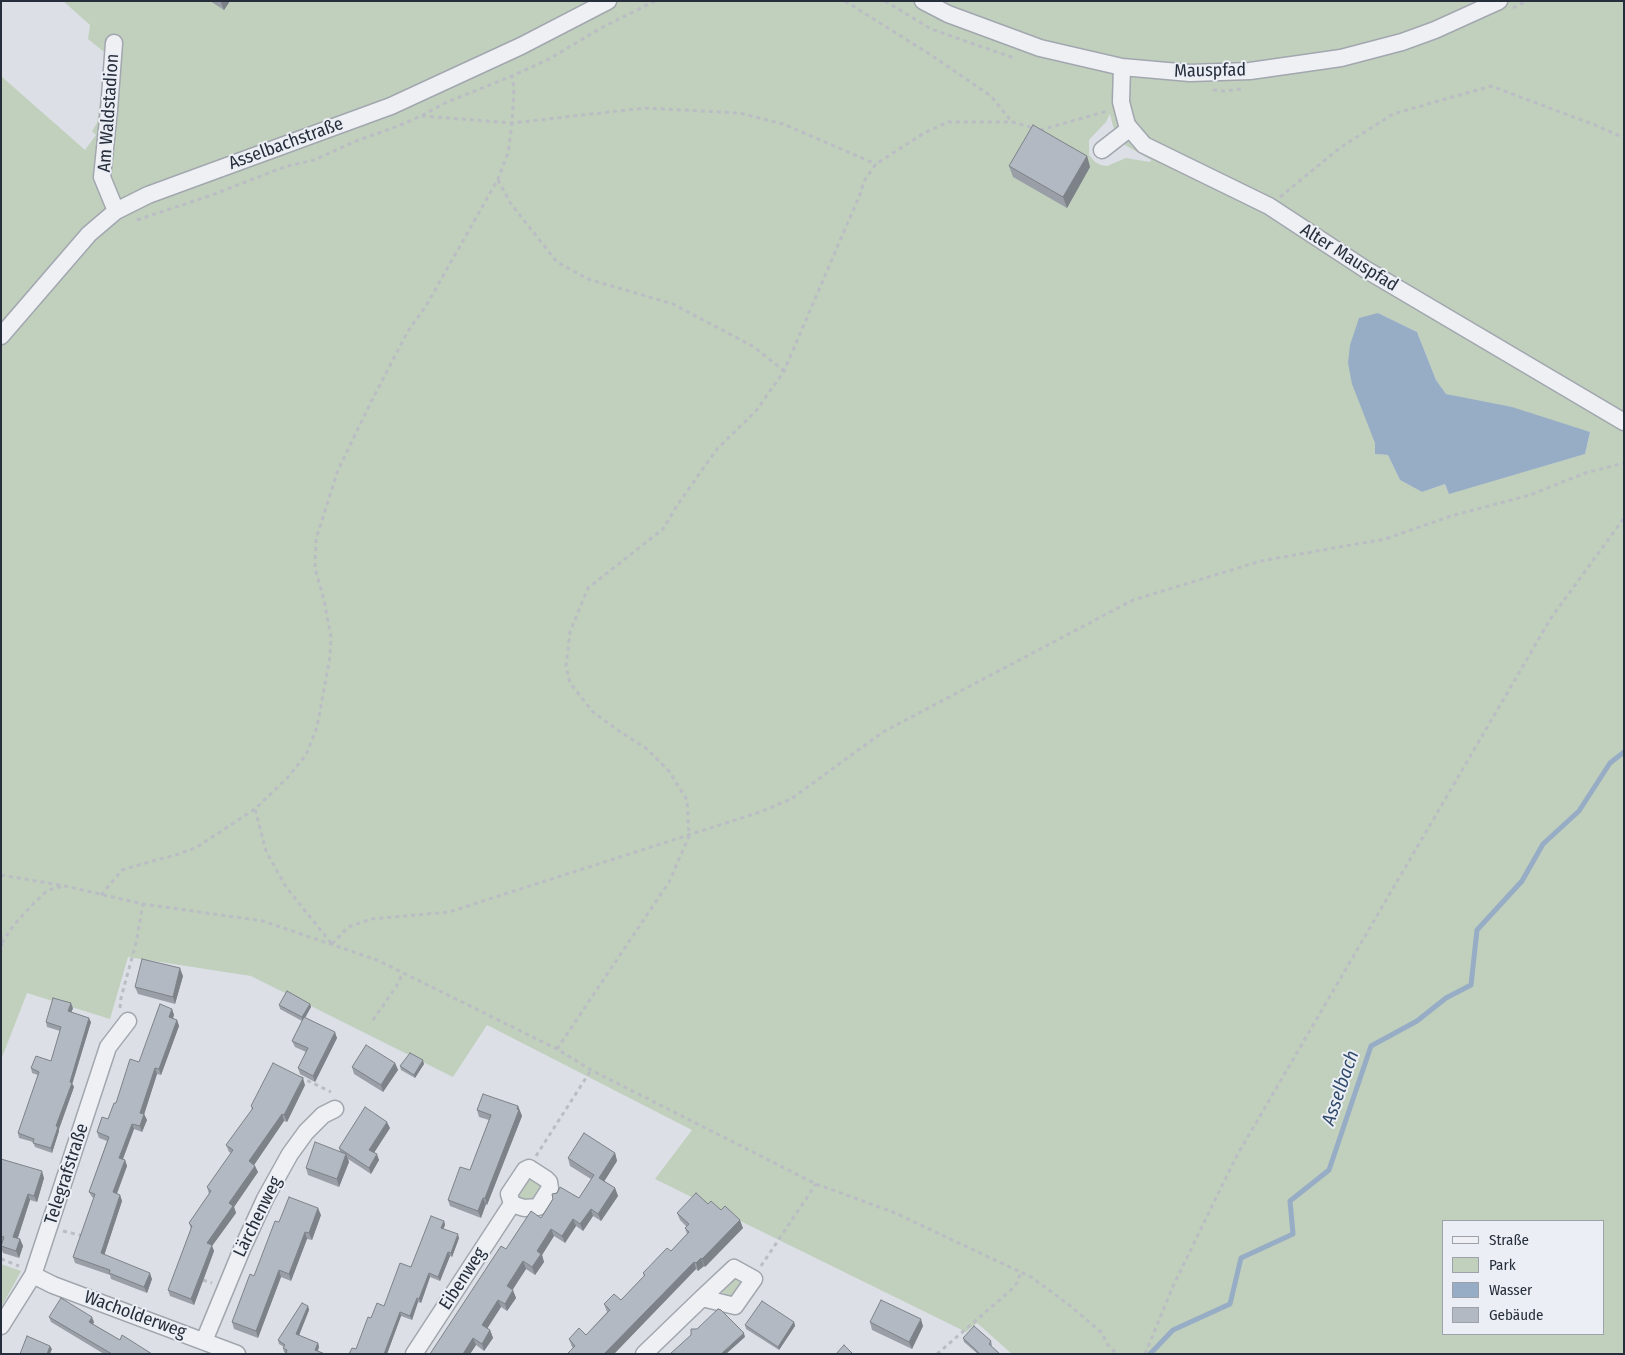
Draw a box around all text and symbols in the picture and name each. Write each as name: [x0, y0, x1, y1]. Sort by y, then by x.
street label: Am Waldstadion: [94, 53, 124, 173]
street label: Mauspfad: [1174, 60, 1246, 82]
street label: Asselbachstraße: [226, 113, 346, 175]
street label: Alter Mauspfad: [1296, 219, 1402, 297]
water label: Asselbach: [1318, 1048, 1364, 1128]
street label: Telegrafstraße: [41, 1121, 93, 1227]
street label: Lärchenweg: [229, 1173, 287, 1261]
legend: [1442, 1220, 1605, 1335]
text: Straße: [1489, 1231, 1529, 1249]
street label: Eibenweg: [435, 1244, 491, 1314]
text: Park: [1489, 1256, 1516, 1274]
text: Wasser: [1489, 1281, 1532, 1299]
street label: Wacholderweg: [81, 1287, 189, 1343]
text: Gebäude: [1489, 1306, 1544, 1324]

